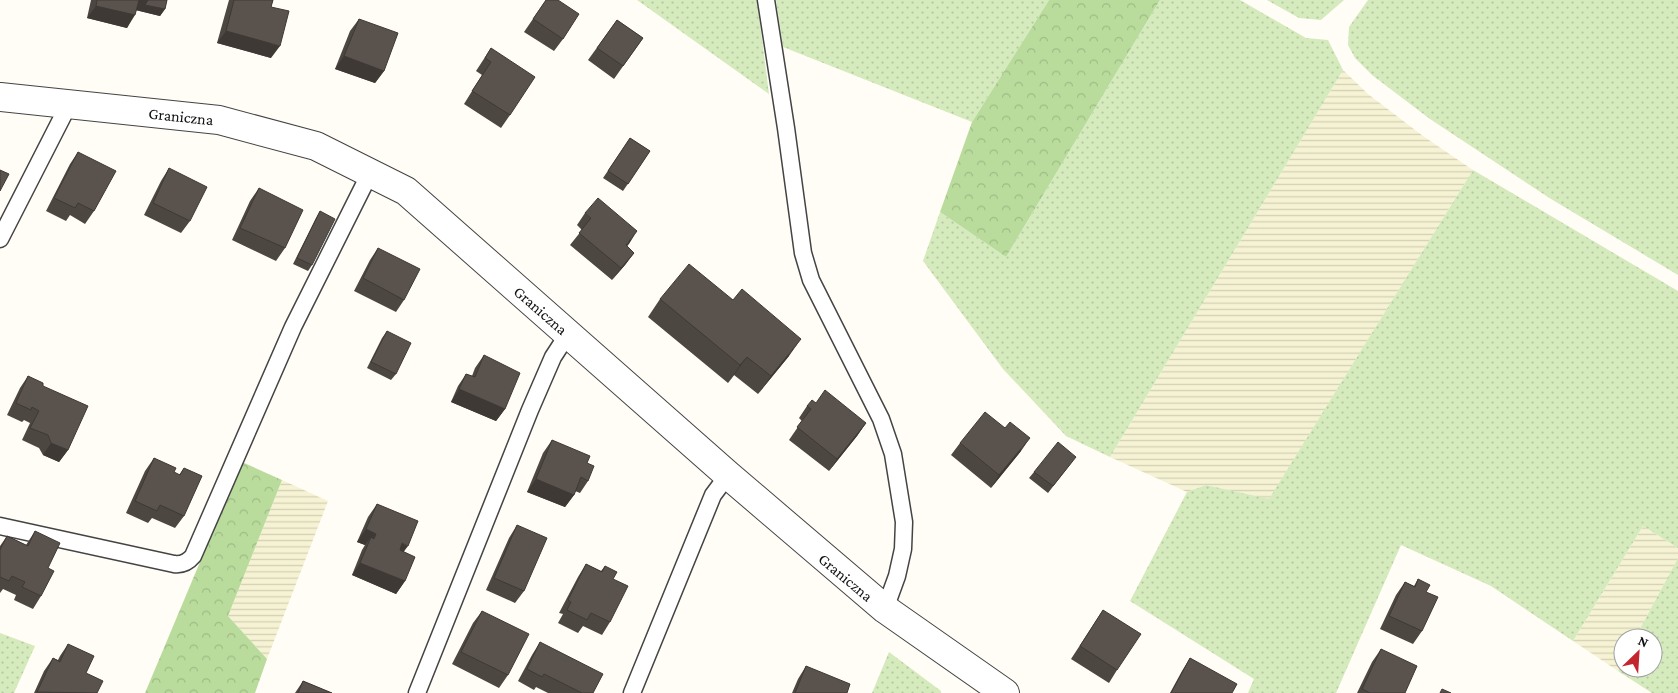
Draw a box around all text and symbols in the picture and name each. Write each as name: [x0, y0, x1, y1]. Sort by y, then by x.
street label: Graniczna: [148, 105, 215, 128]
street label: Graniczna: [511, 283, 571, 339]
street label: Graniczna: [815, 550, 877, 605]
north arrow: [1613, 628, 1663, 678]
text: N: [1636, 632, 1652, 651]

